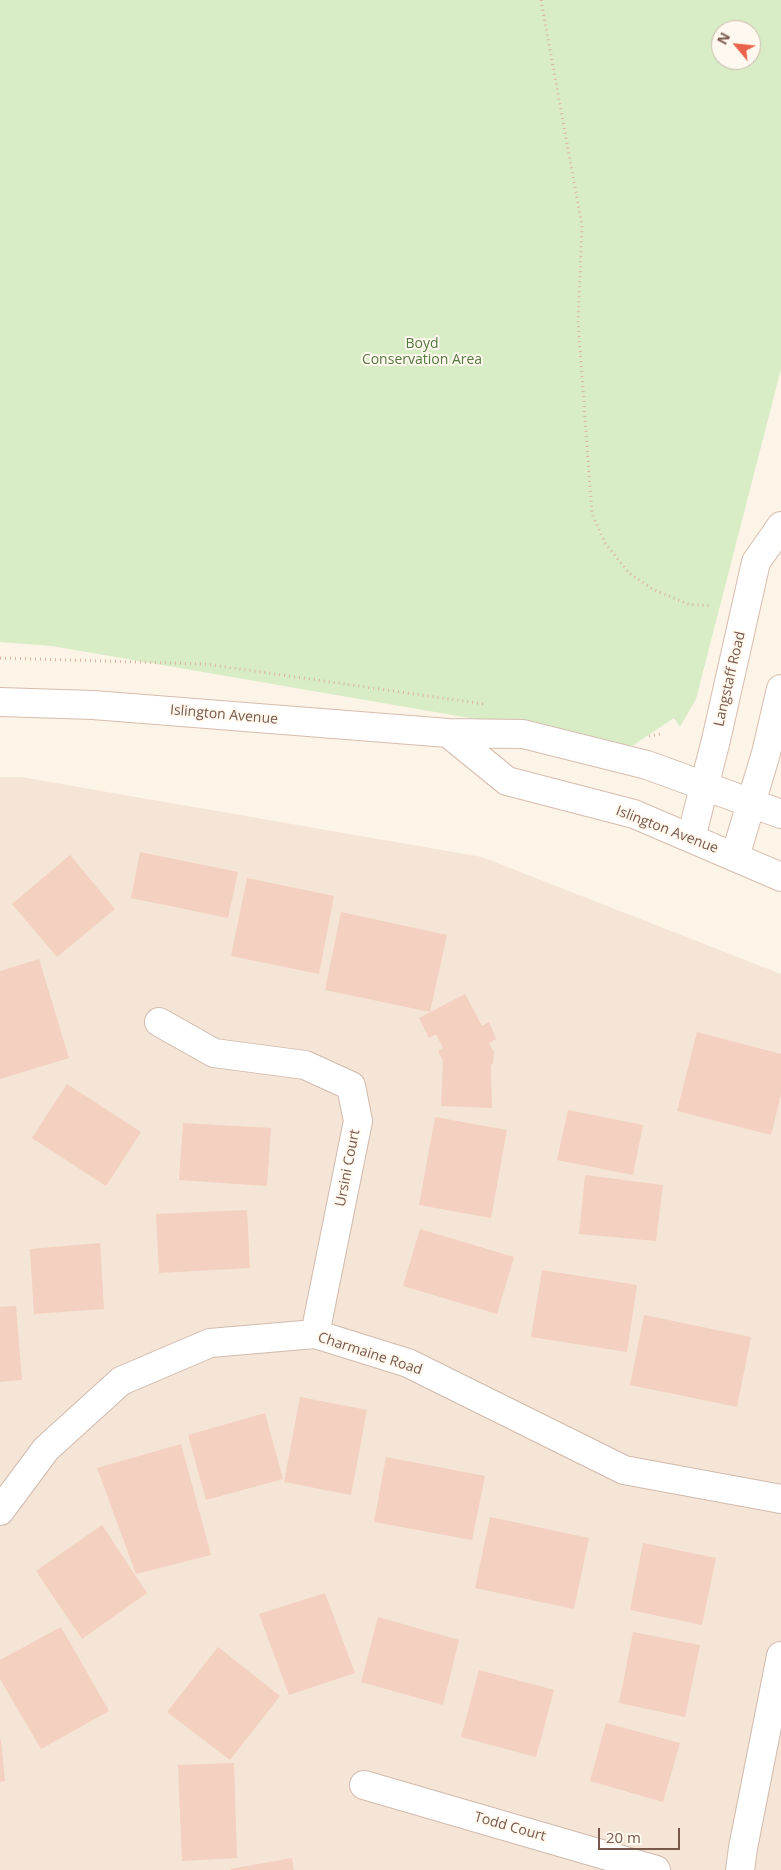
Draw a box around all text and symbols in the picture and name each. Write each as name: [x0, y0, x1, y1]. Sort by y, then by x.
north arrow: [711, 20, 761, 70]
text: N: [712, 29, 734, 48]
park label: Boyd Conservation Area: [362, 336, 482, 368]
street label: Langstaff Road: [711, 630, 749, 728]
street label: Islington Avenue: [169, 702, 279, 728]
street label: Islington Avenue: [613, 803, 721, 857]
street label: Ursini Court: [332, 1128, 364, 1208]
street label: Charmaine Road: [316, 1329, 424, 1379]
street label: Todd Court: [472, 1809, 548, 1845]
scale bar: [601, 1818, 684, 1850]
text: 20 m: [606, 1827, 641, 1847]

